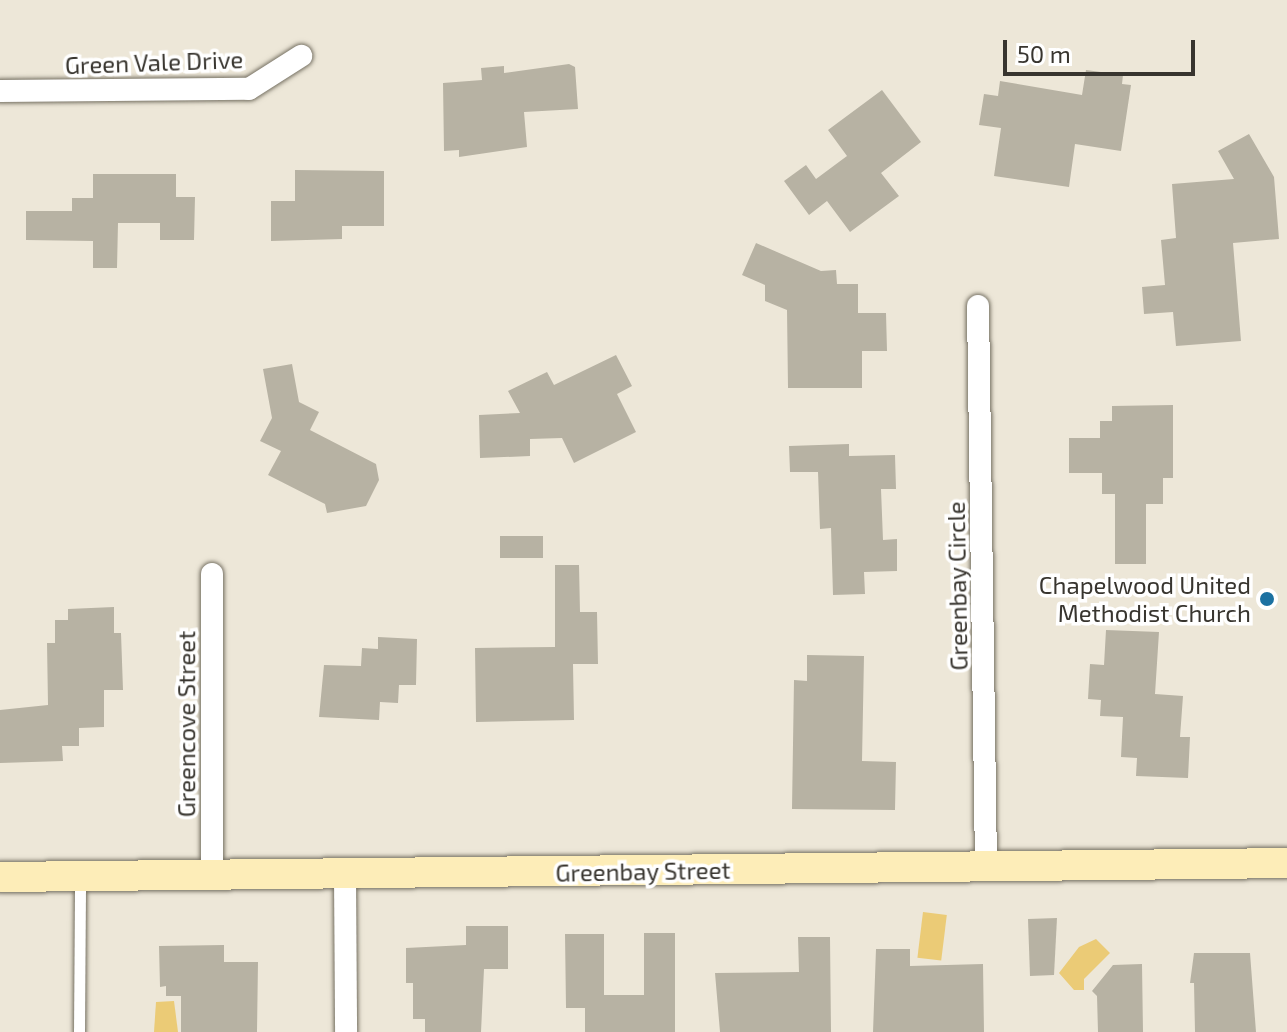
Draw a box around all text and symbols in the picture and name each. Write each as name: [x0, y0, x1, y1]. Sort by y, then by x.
scale bar: [1007, 24, 1199, 74]
text: 50 m: [1017, 39, 1071, 68]
street label: Green Vale Drive: [64, 44, 244, 80]
street label: Greenbay Circle: [941, 501, 973, 671]
place label: Chapelwood United Methodist Church: [1039, 571, 1251, 627]
marker: Chapelwood United Methodist Church: [1258, 590, 1276, 608]
street label: Greencove Street: [172, 631, 200, 817]
street label: Greenbay Street: [555, 855, 731, 887]

